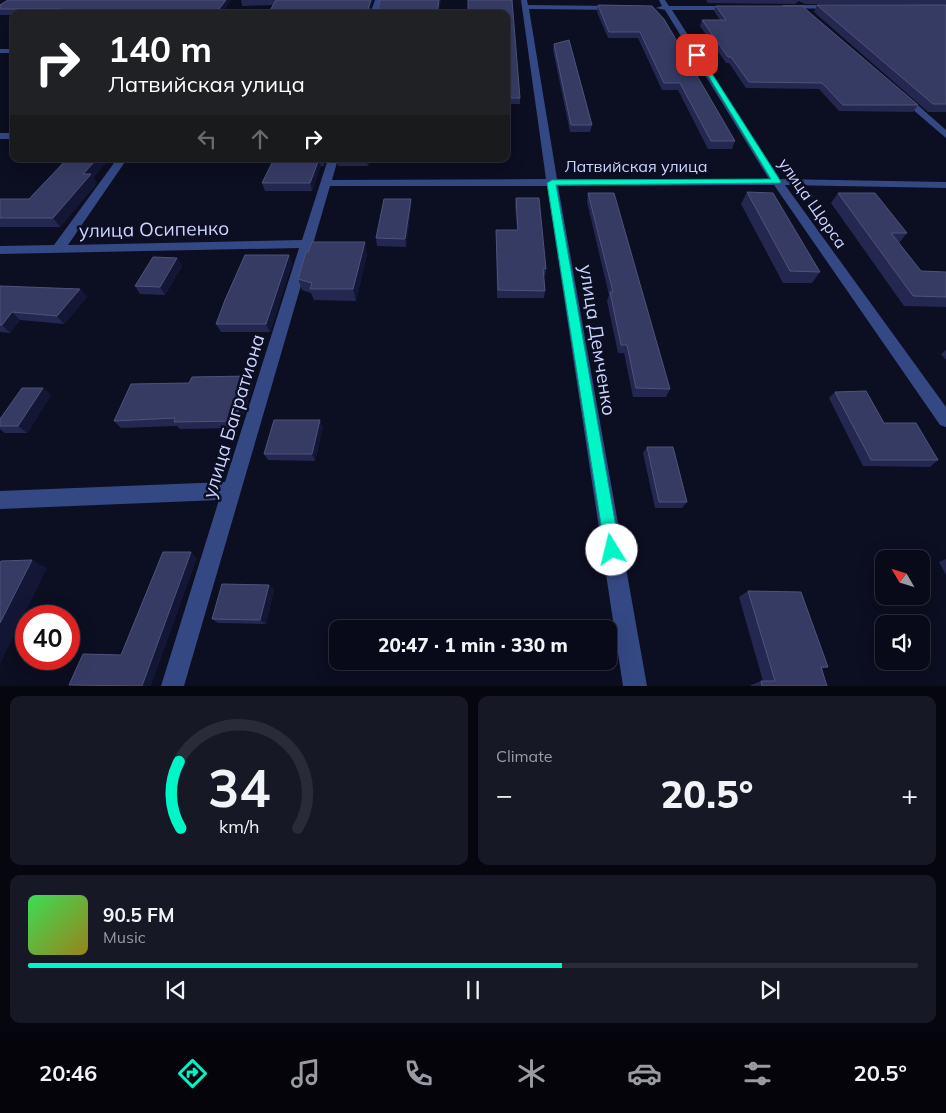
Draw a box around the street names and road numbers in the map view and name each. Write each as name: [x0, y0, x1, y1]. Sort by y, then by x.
street label: улица Щорса: [775, 154, 851, 252]
street label: Латвийская улица: [564, 156, 708, 176]
street label: улица Осипенко: [79, 216, 229, 242]
street label: улица Демченко: [574, 263, 622, 417]
street label: улица Багратиона: [197, 331, 269, 501]

